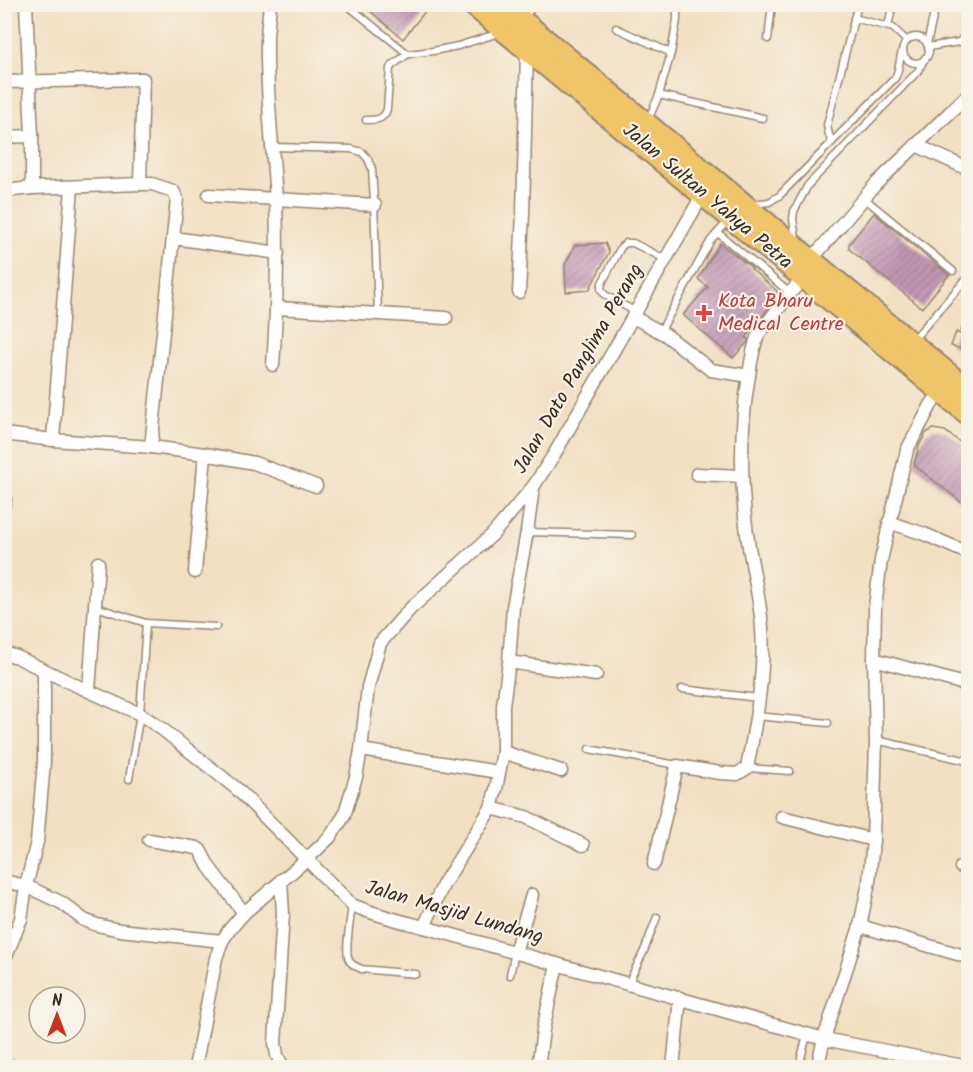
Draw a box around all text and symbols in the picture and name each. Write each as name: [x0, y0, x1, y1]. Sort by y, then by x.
street label: Jalan Sultan Yahya Petra: [615, 116, 799, 278]
street label: Jalan Dato Panglima Perang: [506, 258, 652, 480]
place label: Kota Bharu Medical Centre: [718, 286, 844, 341]
marker: Kota Bharu Medical Centre: [695, 304, 713, 322]
street label: Jalan Masjid Lundang: [361, 872, 547, 954]
north arrow: [27, 985, 87, 1045]
text: N: [52, 989, 62, 1014]

